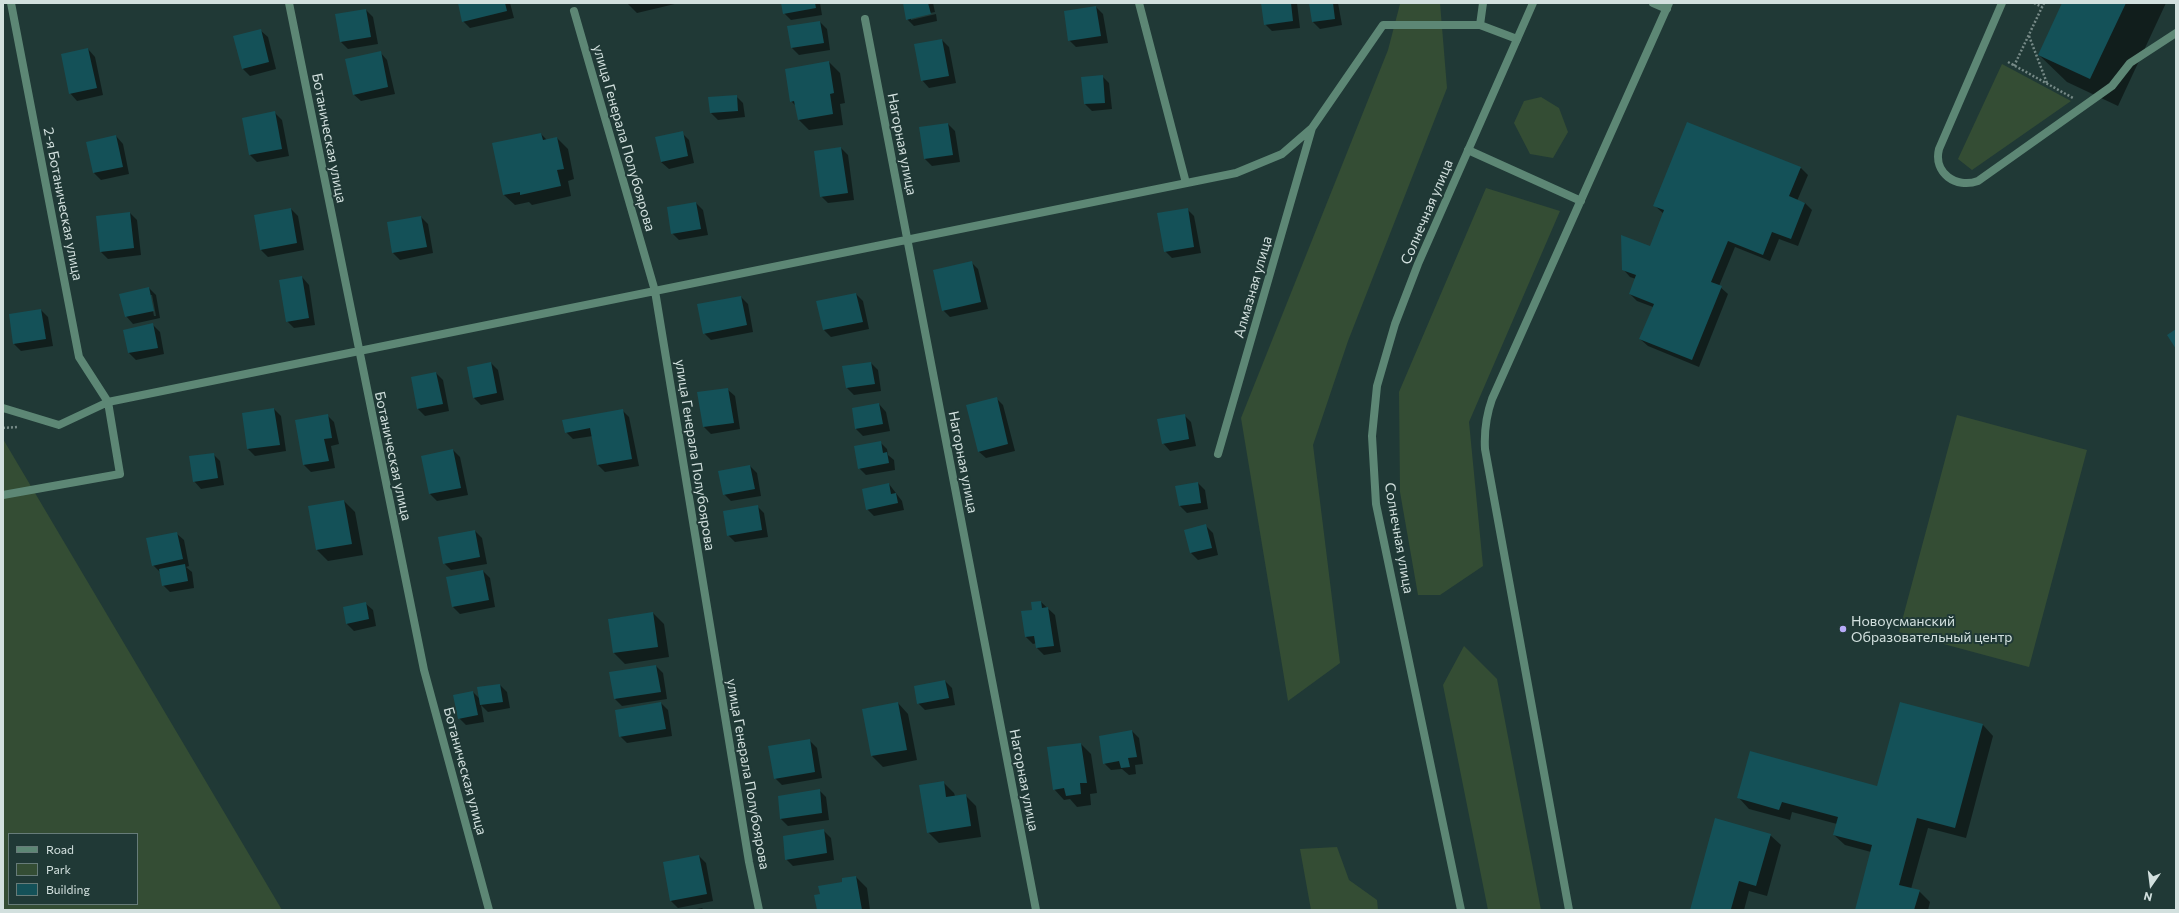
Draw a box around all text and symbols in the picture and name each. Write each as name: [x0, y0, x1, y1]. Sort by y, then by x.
street label: улица Генерала Полубоярова: [589, 43, 659, 233]
street label: Ботаническая улица: [308, 72, 350, 204]
street label: Нагорная улица: [884, 91, 920, 197]
street label: 2-я Ботаническая улица: [40, 126, 86, 282]
street label: Солнечная улица: [1397, 157, 1457, 267]
street label: Алмазная улица: [1230, 234, 1276, 340]
street label: улица Генерала Полубоярова: [672, 358, 718, 552]
street label: Ботаническая улица: [371, 390, 415, 522]
street label: Нагорная улица: [945, 409, 981, 515]
street label: Солнечная улица: [1381, 481, 1417, 595]
place label: Новоусманский Образовательный центр: [1851, 613, 2012, 646]
marker: Новоусманский Образовательный центр: [1838, 624, 1848, 634]
street label: улица Генерала Полубоярова: [723, 677, 773, 871]
street label: Ботаническая улица: [440, 705, 490, 837]
street label: Нагорная улица: [1006, 727, 1042, 833]
legend: [8, 833, 138, 905]
text: Road: [46, 842, 74, 856]
text: Park: [46, 862, 71, 876]
north arrow: [2131, 865, 2171, 905]
text: Building: [46, 882, 90, 896]
text: N: [2142, 890, 2154, 904]

